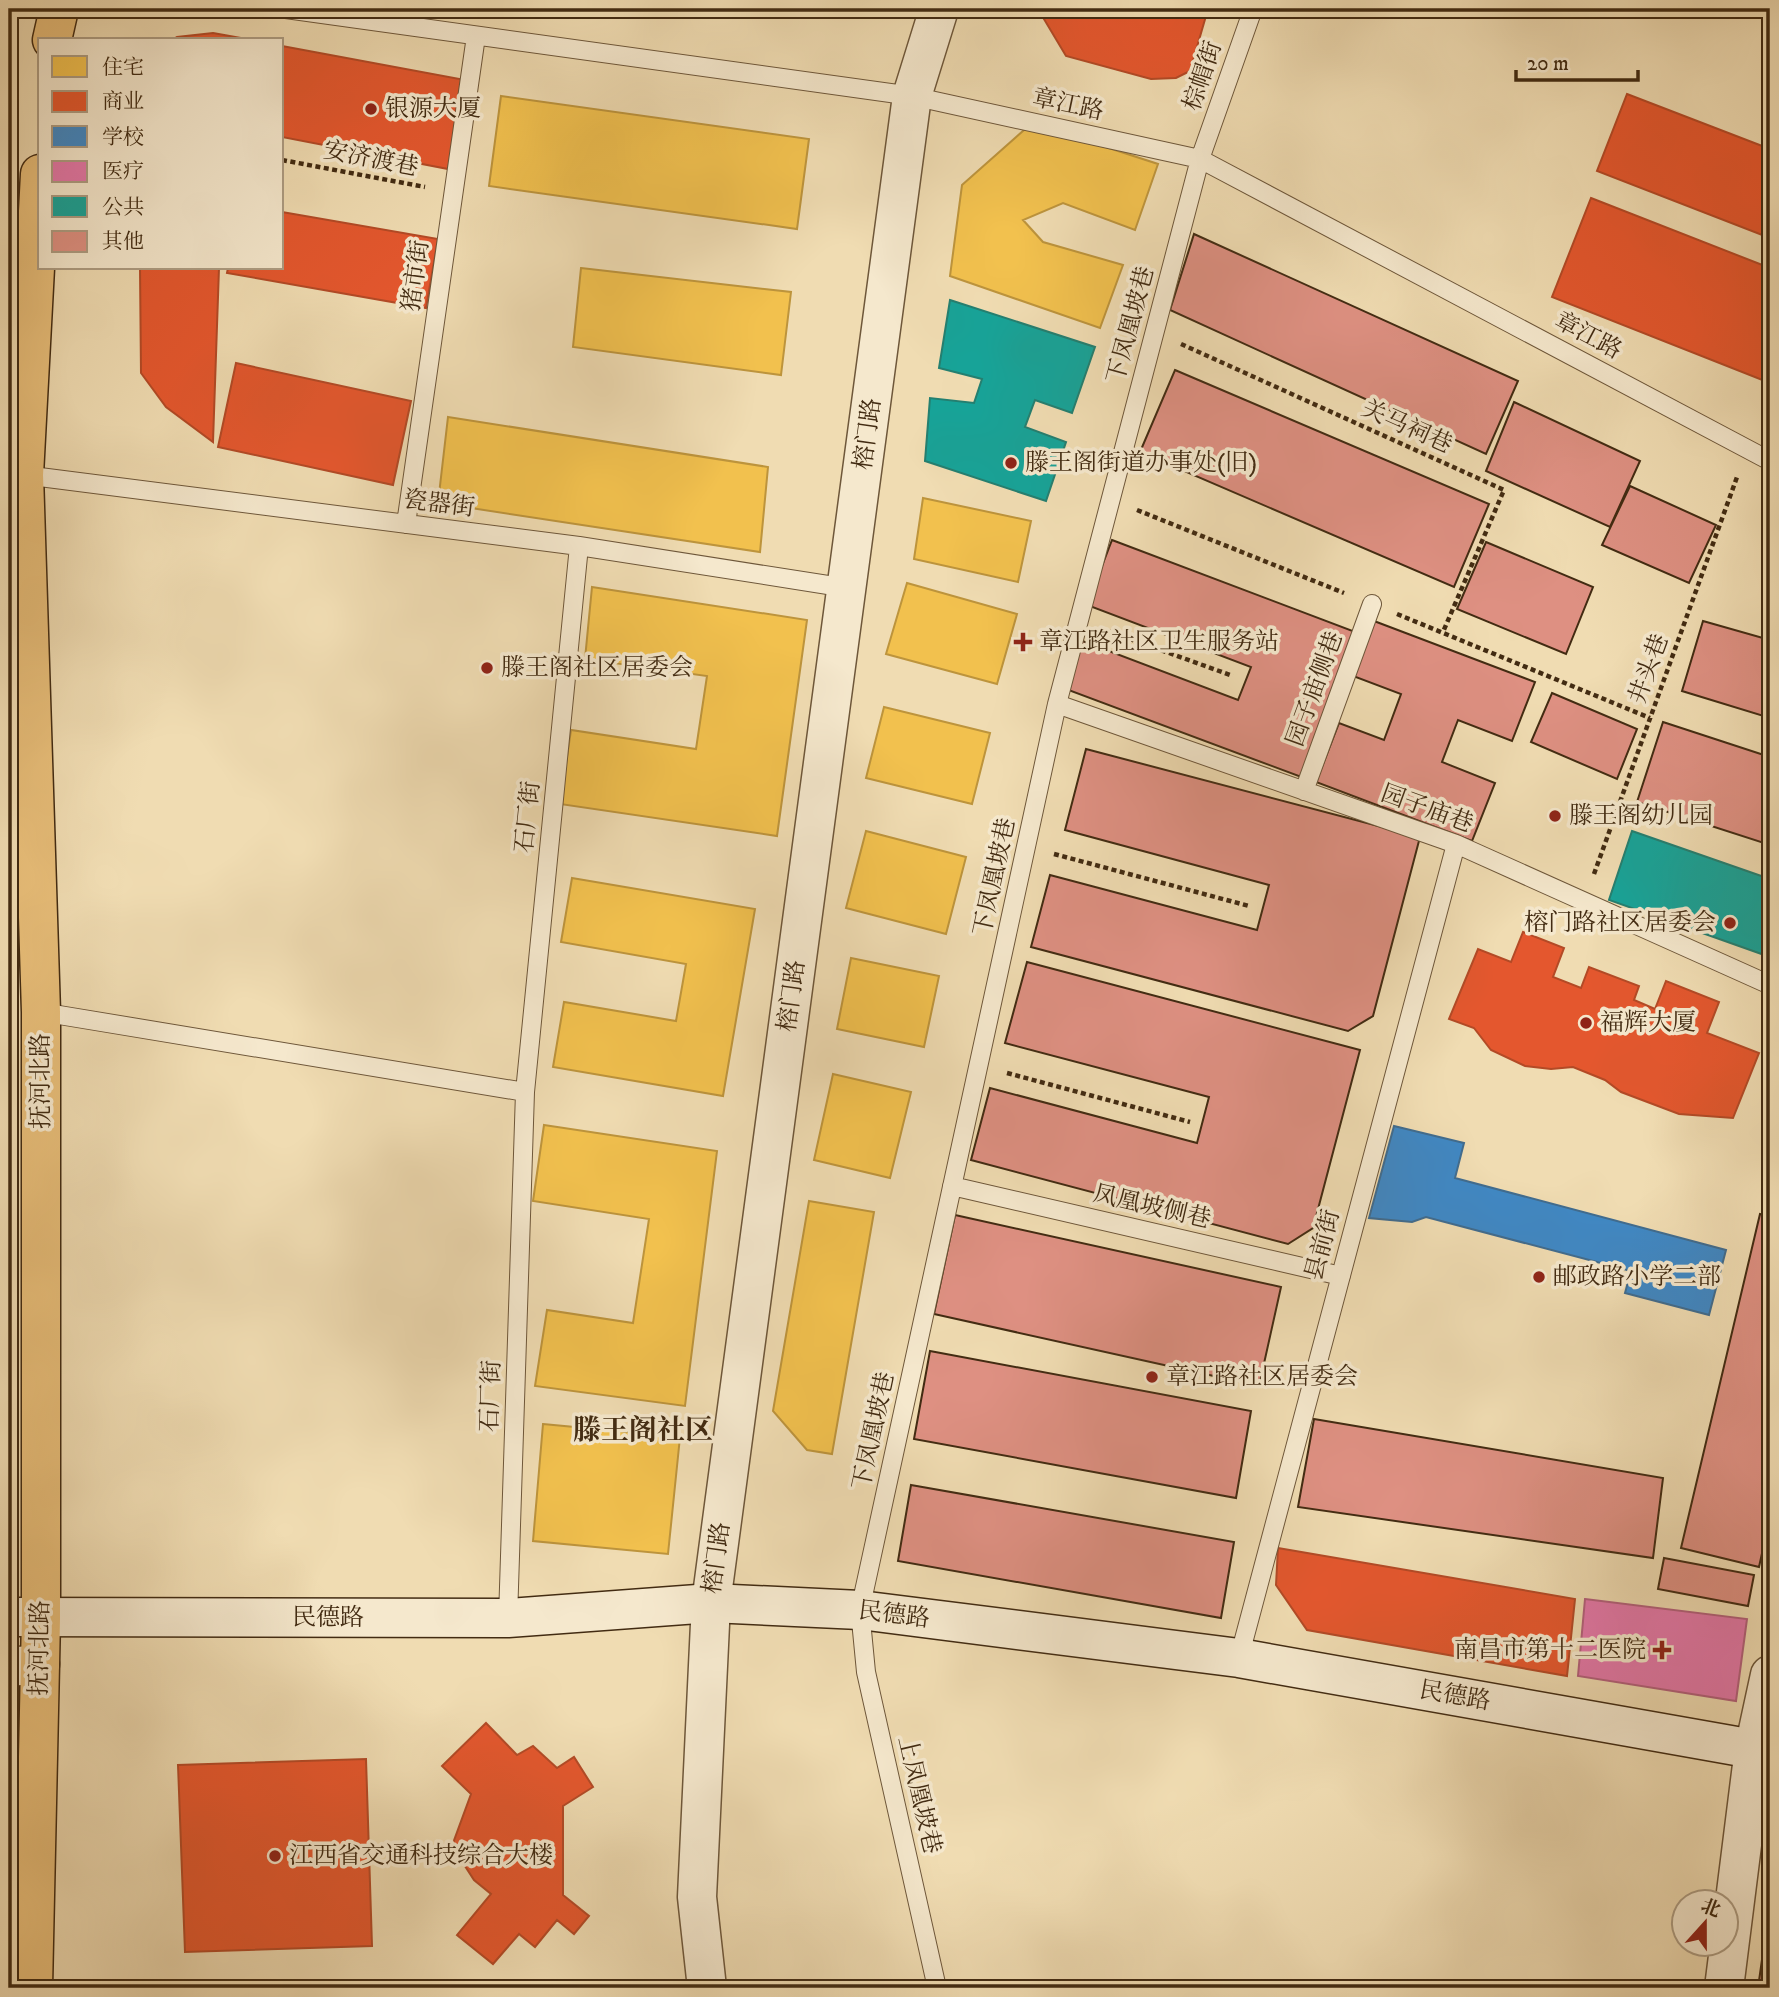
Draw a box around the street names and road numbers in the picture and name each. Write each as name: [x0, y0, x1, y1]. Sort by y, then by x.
street label: 棕帽街: [1177, 37, 1229, 115]
street label: 章江路: [1030, 83, 1106, 127]
street label: 安济渡巷: [321, 135, 421, 183]
street label: 猪市街: [396, 238, 436, 314]
street label: 下凤凰坡巷: [1101, 263, 1161, 387]
street label: 章江路: [1549, 306, 1627, 366]
street label: 关马祠巷: [1357, 394, 1457, 460]
street label: 榕门路: [848, 396, 888, 472]
street label: 瓷器街: [401, 485, 477, 523]
street label: 园子庙侧巷: [1280, 627, 1350, 751]
street label: 井头巷: [1623, 630, 1675, 708]
street label: 园子庙巷: [1377, 778, 1477, 840]
street label: 石厂街: [509, 780, 547, 854]
street label: 下凤凰坡巷: [968, 815, 1022, 939]
street label: 榕门路: [772, 958, 812, 1034]
street label: 抚河北路: [26, 1033, 56, 1129]
street label: 凤凰坡侧巷: [1090, 1179, 1214, 1235]
street label: 县前街: [1299, 1206, 1347, 1284]
street label: 石厂街: [475, 1359, 507, 1433]
street label: 下凤凰坡巷: [847, 1369, 901, 1493]
street label: 榕门路: [697, 1520, 737, 1596]
street label: 民德路: [856, 1596, 932, 1634]
street label: 抚河北路: [24, 1600, 56, 1696]
street label: 民德路: [292, 1603, 364, 1633]
street label: 民德路: [1417, 1675, 1493, 1717]
street label: 上凤凰坡巷: [891, 1733, 947, 1857]

